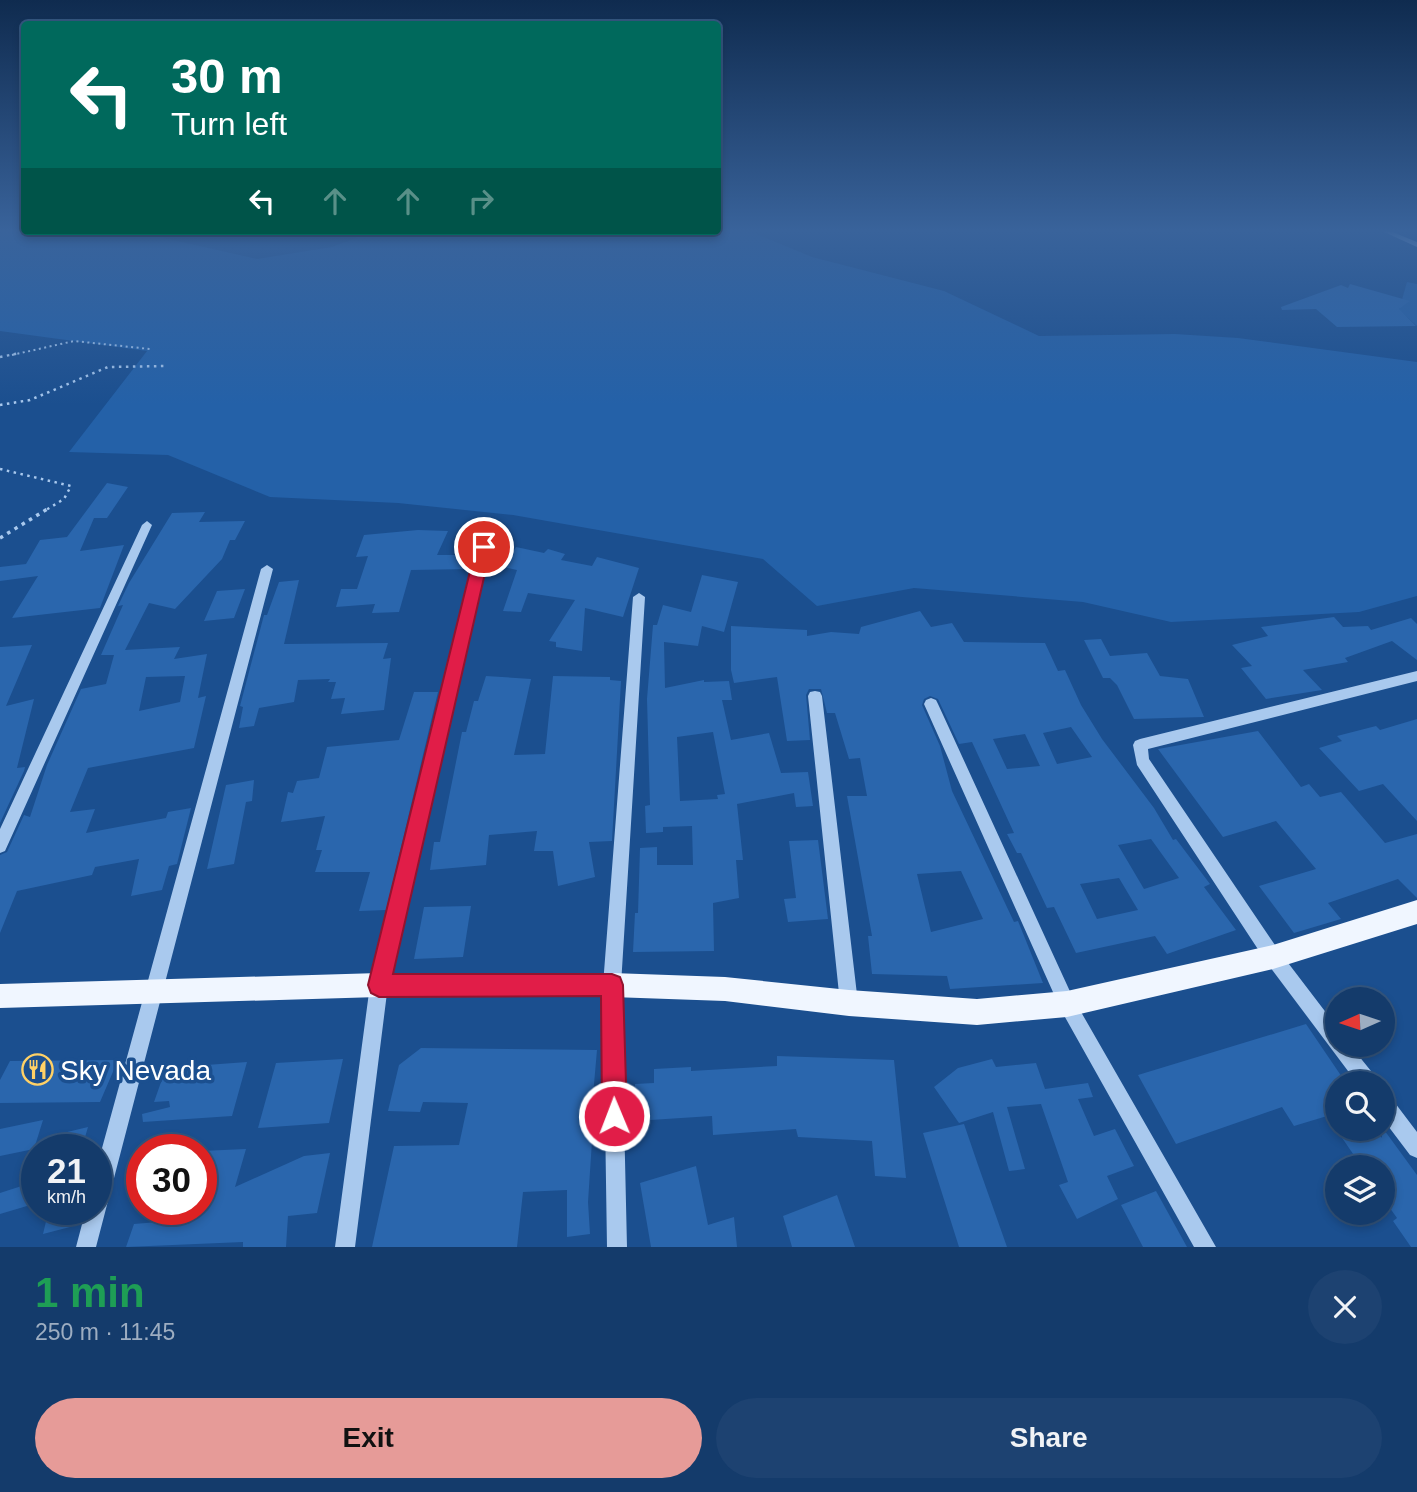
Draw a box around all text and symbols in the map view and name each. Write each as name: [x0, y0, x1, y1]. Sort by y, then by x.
icon: left: [56, 49, 147, 140]
text: 30 m: [171, 49, 283, 103]
text: Turn left: [171, 106, 287, 142]
icon: left: [243, 182, 281, 220]
icon: ahead: [316, 182, 354, 220]
icon: ahead: [389, 182, 427, 220]
icon: right: [462, 182, 500, 220]
pin: [454, 517, 514, 577]
icon: arrive: [465, 528, 503, 566]
north arrow: [1325, 987, 1395, 1057]
map controls: [1325, 987, 1395, 1225]
restaurant icon: Sky Nevada: [20, 1053, 54, 1087]
place label: Sky Nevada: [60, 1055, 211, 1086]
button: search: [1325, 1071, 1395, 1141]
position arrow: [577, 1079, 651, 1153]
speed limit sign: 30: [126, 1134, 217, 1225]
text: 21: [47, 1151, 86, 1190]
button: layers: [1325, 1155, 1395, 1225]
text: km/h: [47, 1187, 86, 1207]
text: 1 min: [35, 1269, 145, 1316]
button: close: [1308, 1270, 1382, 1344]
text: 250 m · 11:45: [35, 1319, 175, 1345]
button: Exit: [35, 1398, 702, 1478]
button: Share: [716, 1398, 1382, 1478]

